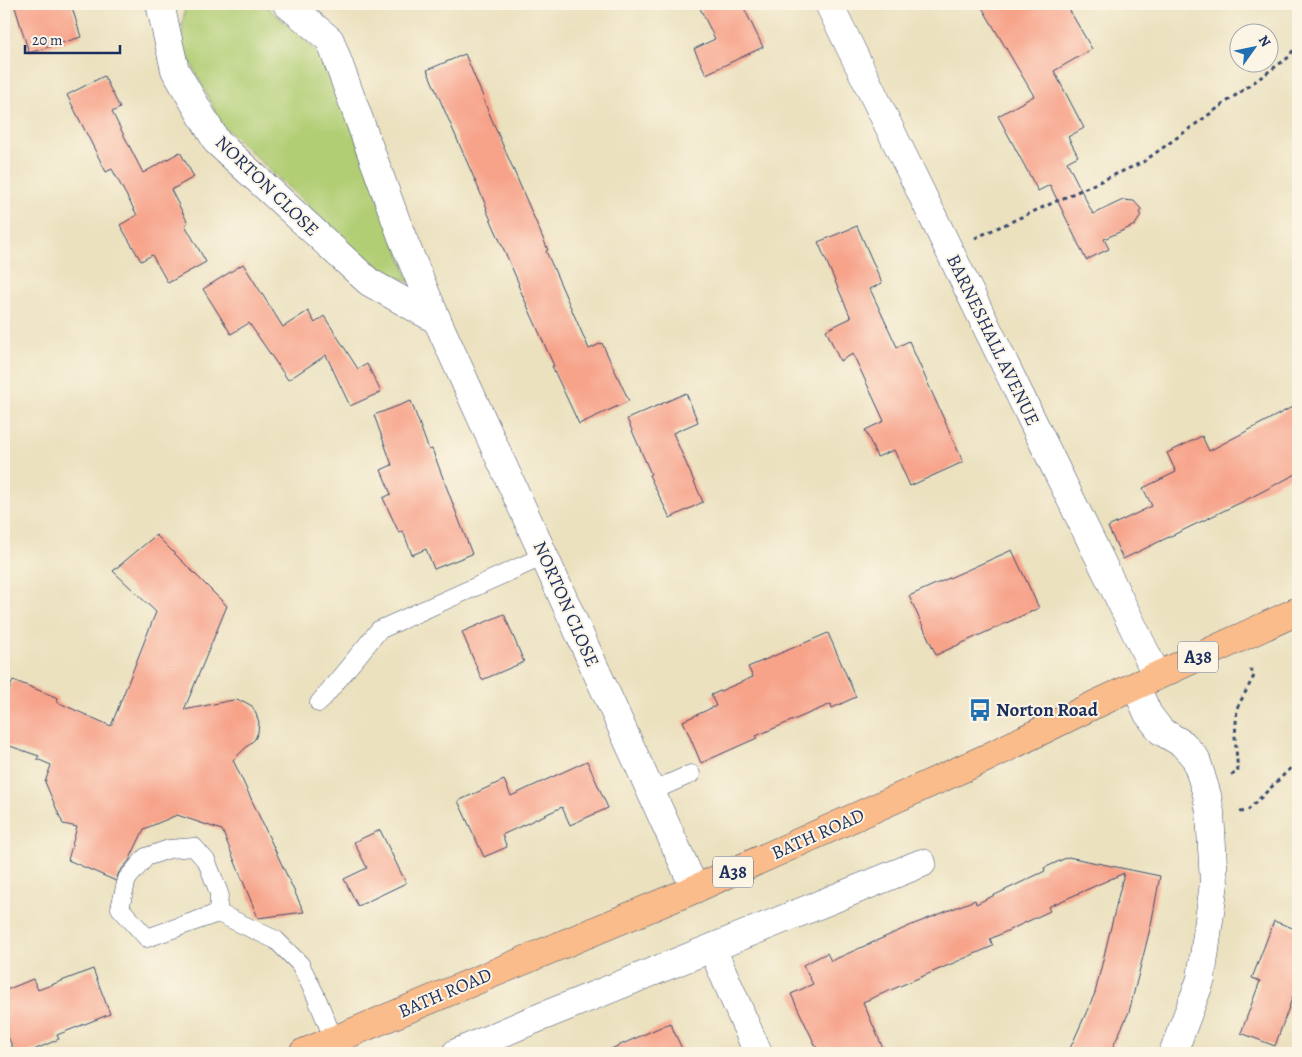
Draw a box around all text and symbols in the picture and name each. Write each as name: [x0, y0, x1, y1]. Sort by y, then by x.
scale bar: [25, 22, 120, 54]
north arrow: [1230, 22, 1280, 72]
text: 20 m: [32, 30, 63, 50]
text: N: [1254, 32, 1275, 51]
street label: NORTON CLOSE: [209, 130, 325, 242]
street label: BARNESHALL AVENUE: [940, 250, 1046, 430]
street label: NORTON CLOSE: [527, 537, 605, 671]
road number: A38: [1178, 642, 1218, 672]
bus stop icon: Norton Road: [967, 697, 993, 723]
place label: Norton Road: [996, 697, 1099, 723]
street label: BATH ROAD: [767, 802, 869, 866]
road number: A38: [713, 856, 753, 888]
street label: BATH ROAD: [394, 962, 496, 1024]

